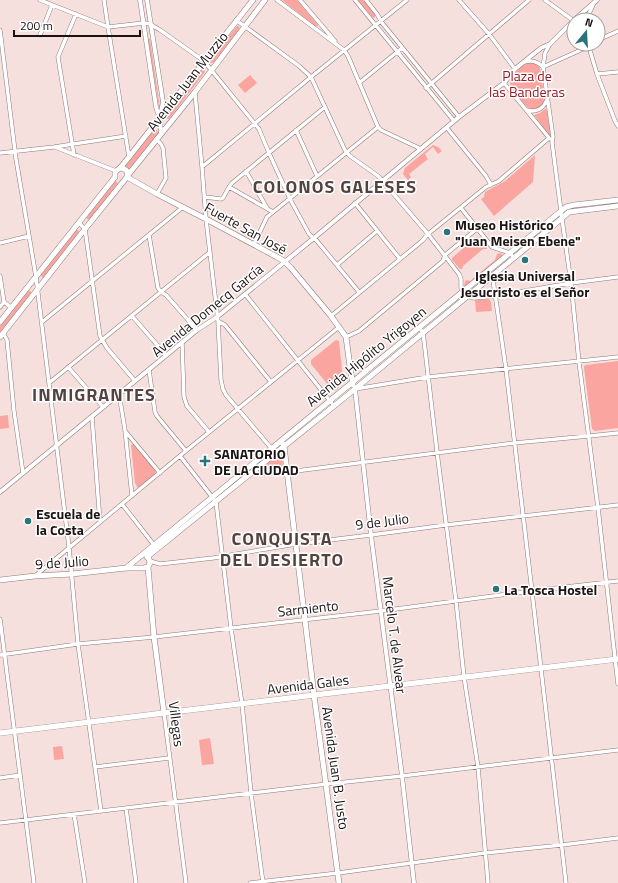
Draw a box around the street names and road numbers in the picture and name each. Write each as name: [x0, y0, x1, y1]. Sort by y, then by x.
street label: Avenida Juan Muzzio: [141, 27, 233, 135]
street label: Fuerte San José: [201, 197, 291, 259]
street label: Avenida Domecq García: [147, 258, 267, 362]
street label: Avenida Hipólito Yrigoyen: [301, 301, 431, 411]
street label: 9 de Julio: [354, 507, 410, 535]
street label: 9 de Julio: [35, 550, 89, 574]
street label: Marcelo T. de Alvear: [377, 575, 413, 695]
street label: Sarmiento: [277, 594, 339, 622]
street label: Avenida Gales: [266, 669, 350, 699]
street label: Villegas: [164, 700, 190, 748]
street label: Avenida Juan B. Justo: [317, 705, 355, 831]

